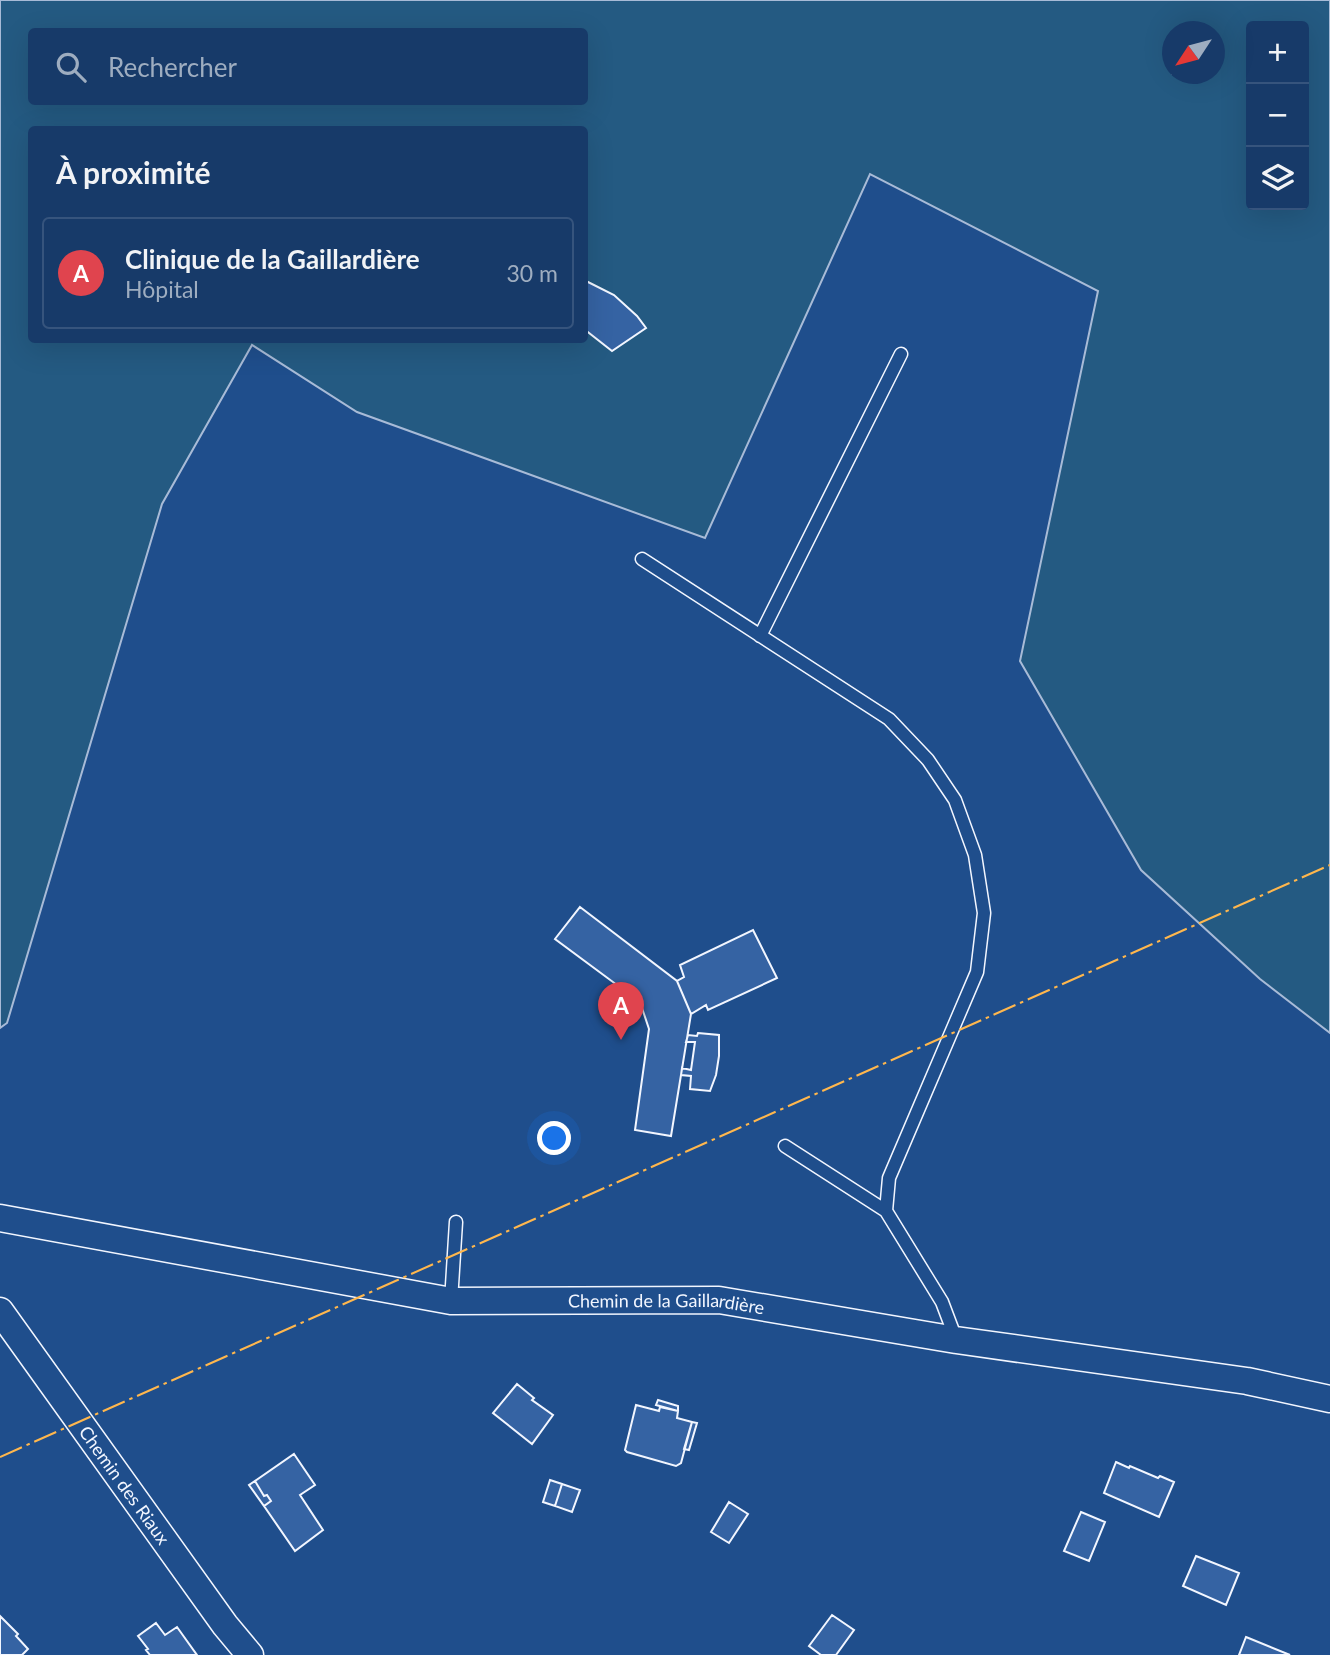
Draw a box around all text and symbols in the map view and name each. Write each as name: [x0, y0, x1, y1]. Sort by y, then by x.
north arrow: [1162, 21, 1225, 84]
map controls: [1246, 21, 1309, 210]
button: +: [1246, 21, 1309, 84]
search box: [28, 28, 588, 105]
icon: search: [52, 48, 90, 86]
text: Rechercher: [108, 51, 237, 83]
button: −: [1246, 84, 1309, 147]
button: layers: [1246, 147, 1309, 210]
text: À proximité: [56, 154, 211, 190]
text: Clinique de la Gaillardière: [125, 243, 420, 275]
text: A: [73, 259, 89, 287]
text: 30 m: [507, 259, 558, 287]
text: Hôpital: [125, 275, 199, 303]
pin: A: [598, 982, 644, 1040]
your location: [537, 1121, 571, 1155]
street label: Chemin de la Gaillardière: [568, 1289, 766, 1318]
street label: Chemin des Riaux: [75, 1421, 175, 1549]

